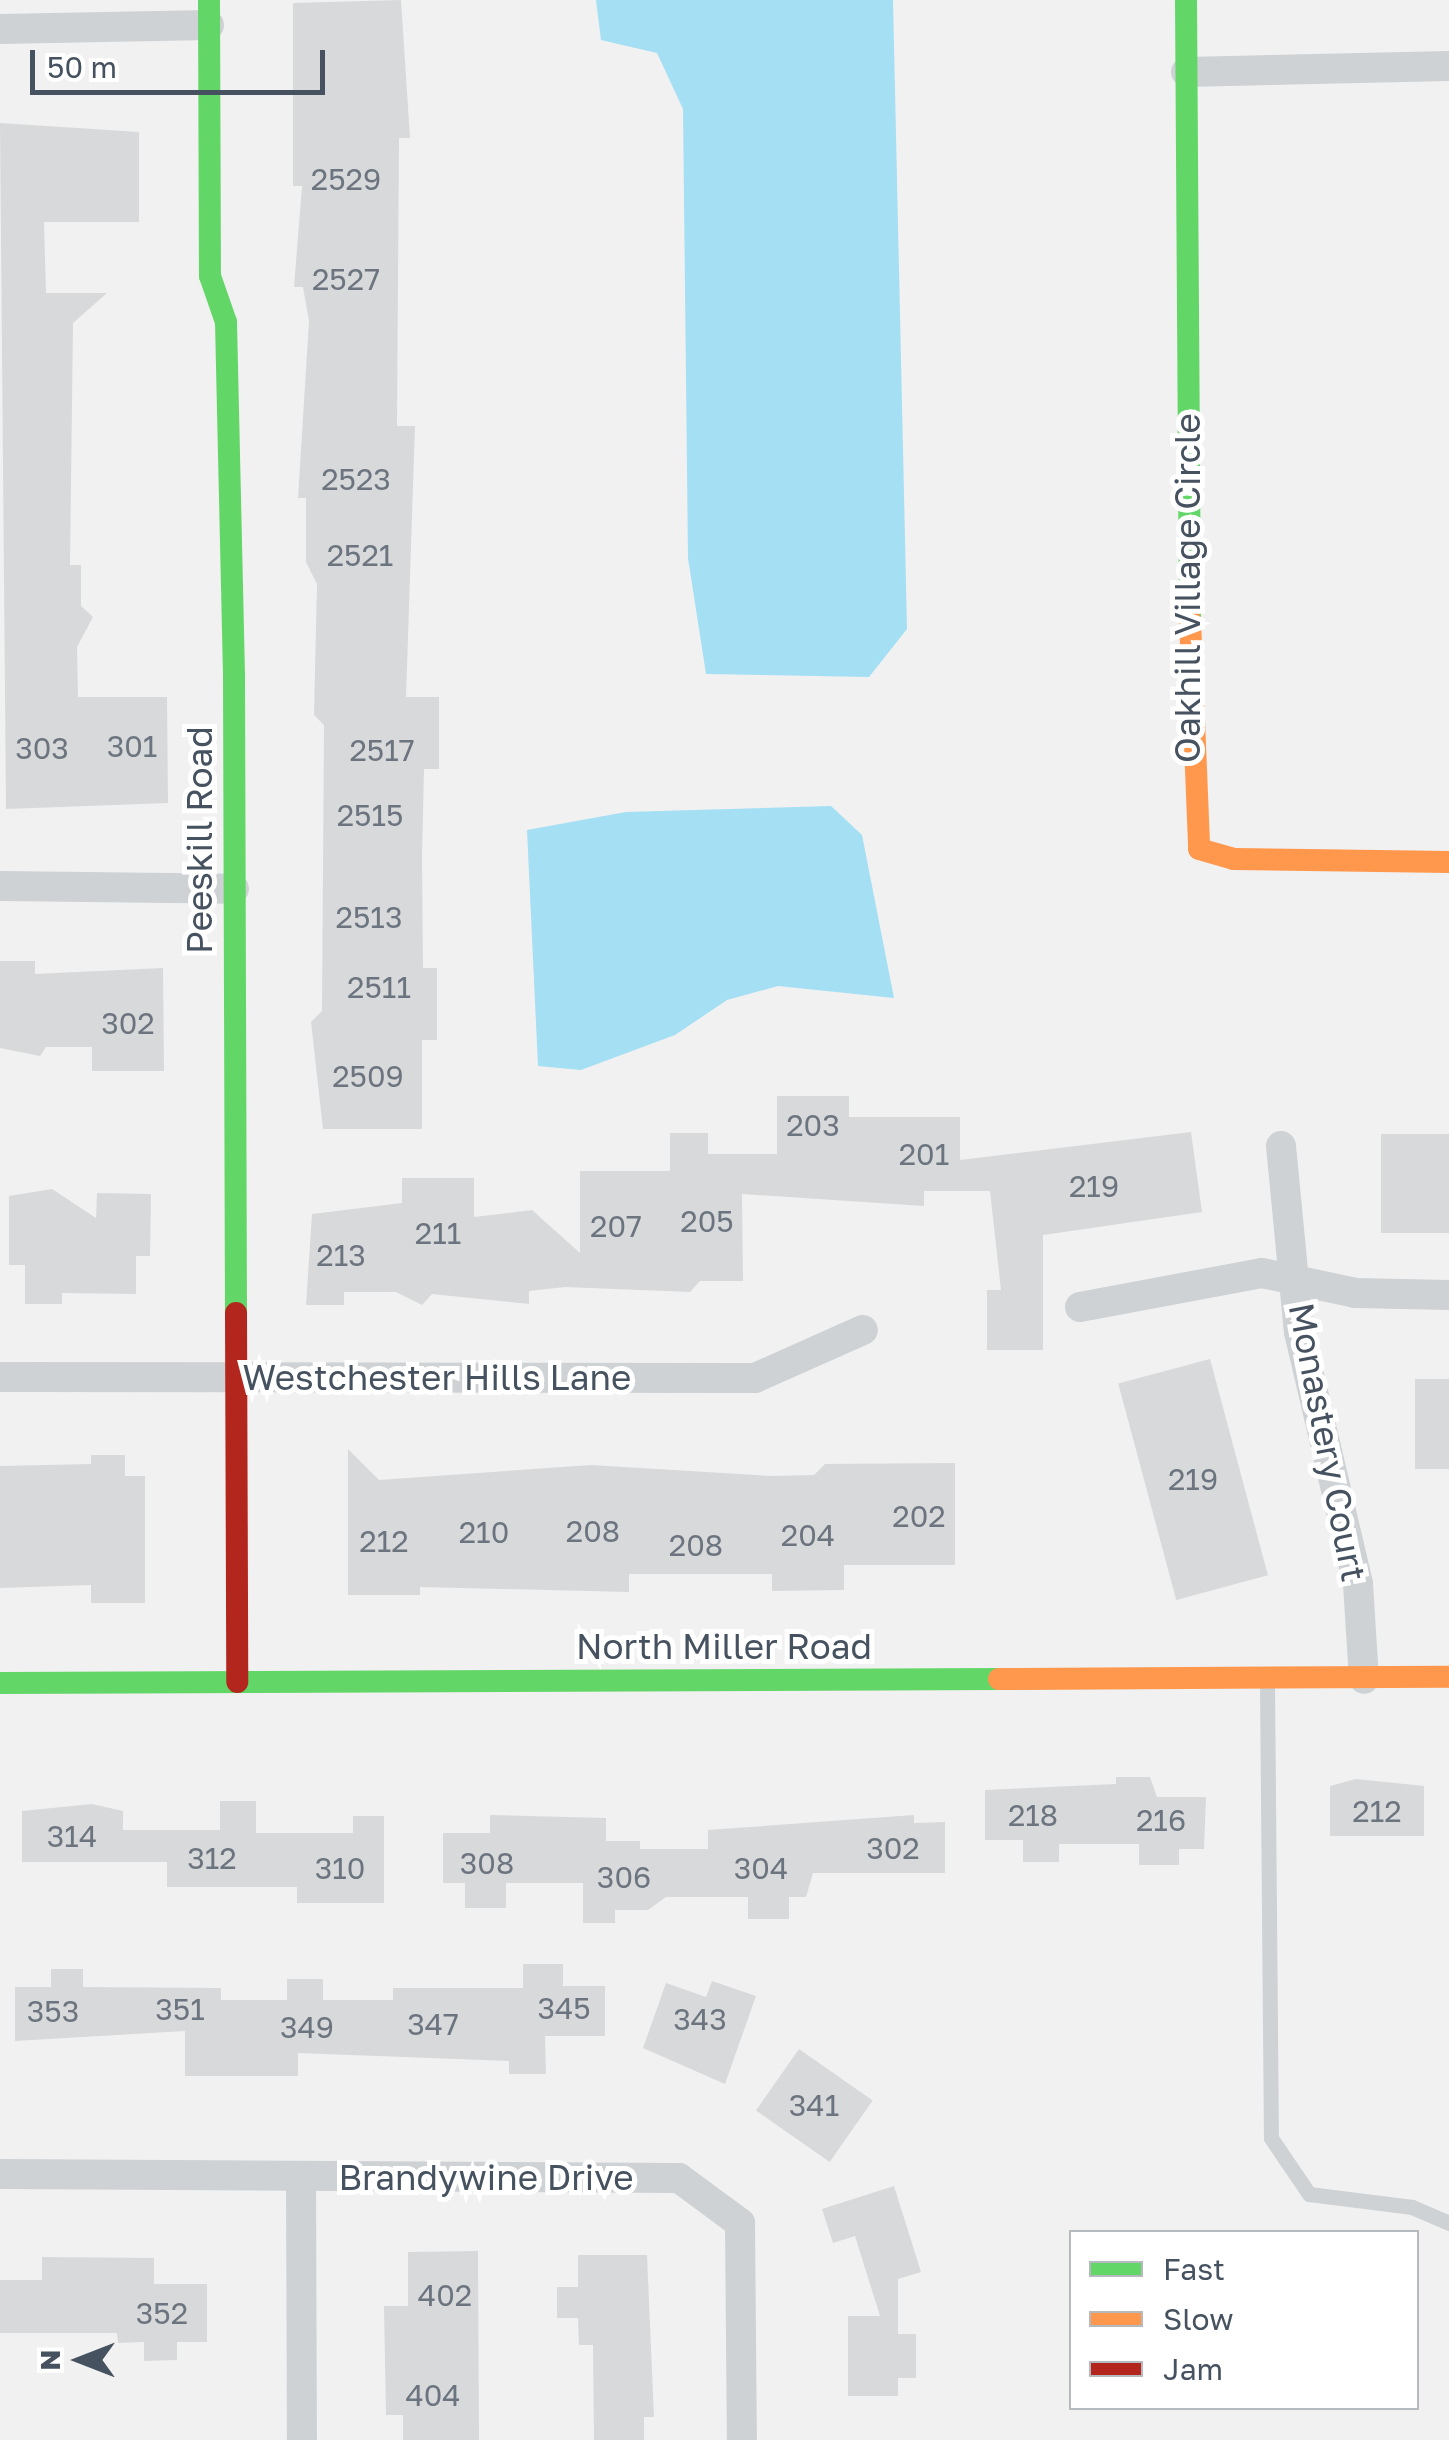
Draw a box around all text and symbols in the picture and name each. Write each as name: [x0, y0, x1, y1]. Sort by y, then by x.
scale bar: [35, 30, 330, 92]
text: 50 m: [47, 49, 117, 85]
house number: 2529: [311, 161, 381, 197]
house number: 2527: [312, 261, 380, 297]
street label: Oakhill Village Circle: [1166, 413, 1208, 763]
house number: 2523: [321, 461, 391, 497]
house number: 2521: [327, 537, 393, 573]
street label: Peeskill Road: [178, 726, 220, 954]
house number: 301: [107, 728, 157, 764]
house number: 303: [15, 730, 69, 766]
house number: 2517: [349, 732, 415, 768]
house number: 2515: [337, 797, 403, 833]
house number: 2513: [336, 899, 402, 935]
house number: 2511: [347, 969, 411, 1005]
house number: 302: [101, 1005, 155, 1041]
house number: 2509: [332, 1058, 404, 1094]
house number: 203: [786, 1107, 840, 1143]
house number: 201: [899, 1136, 949, 1172]
house number: 219: [1069, 1168, 1119, 1204]
house number: 205: [680, 1203, 734, 1239]
house number: 207: [590, 1208, 642, 1244]
house number: 211: [415, 1215, 461, 1251]
house number: 213: [316, 1237, 366, 1273]
street label: Monastery Court: [1280, 1299, 1376, 1585]
street label: Westchester Hills Lane: [243, 1356, 631, 1398]
house number: 219: [1168, 1461, 1218, 1497]
house number: 202: [892, 1498, 946, 1534]
house number: 208: [566, 1513, 620, 1549]
house number: 210: [459, 1514, 509, 1550]
house number: 204: [781, 1517, 835, 1553]
house number: 212: [359, 1523, 409, 1559]
house number: 208: [669, 1527, 723, 1563]
street label: North Miller Road: [576, 1625, 872, 1667]
house number: 212: [1352, 1793, 1402, 1829]
house number: 218: [1008, 1797, 1058, 1833]
house number: 216: [1136, 1802, 1186, 1838]
house number: 314: [47, 1818, 97, 1854]
house number: 302: [866, 1830, 920, 1866]
house number: 312: [187, 1840, 237, 1876]
house number: 308: [460, 1845, 514, 1881]
house number: 310: [315, 1850, 365, 1886]
house number: 304: [734, 1850, 788, 1886]
house number: 306: [597, 1859, 651, 1895]
house number: 345: [537, 1990, 591, 2026]
house number: 351: [155, 1991, 205, 2027]
house number: 353: [27, 1993, 79, 2029]
house number: 343: [673, 2001, 727, 2037]
house number: 347: [407, 2006, 459, 2042]
house number: 349: [280, 2009, 334, 2045]
house number: 341: [789, 2087, 839, 2123]
street label: Brandywine Drive: [339, 2156, 633, 2198]
legend: [1069, 2230, 1419, 2410]
text: Fast: [1163, 2251, 1225, 2287]
house number: 402: [418, 2277, 472, 2313]
house number: 352: [136, 2295, 188, 2331]
text: Slow: [1163, 2301, 1234, 2337]
north arrow: [30, 2310, 130, 2410]
text: N: [33, 2349, 66, 2371]
text: Jam: [1163, 2351, 1223, 2387]
house number: 404: [405, 2377, 461, 2413]

